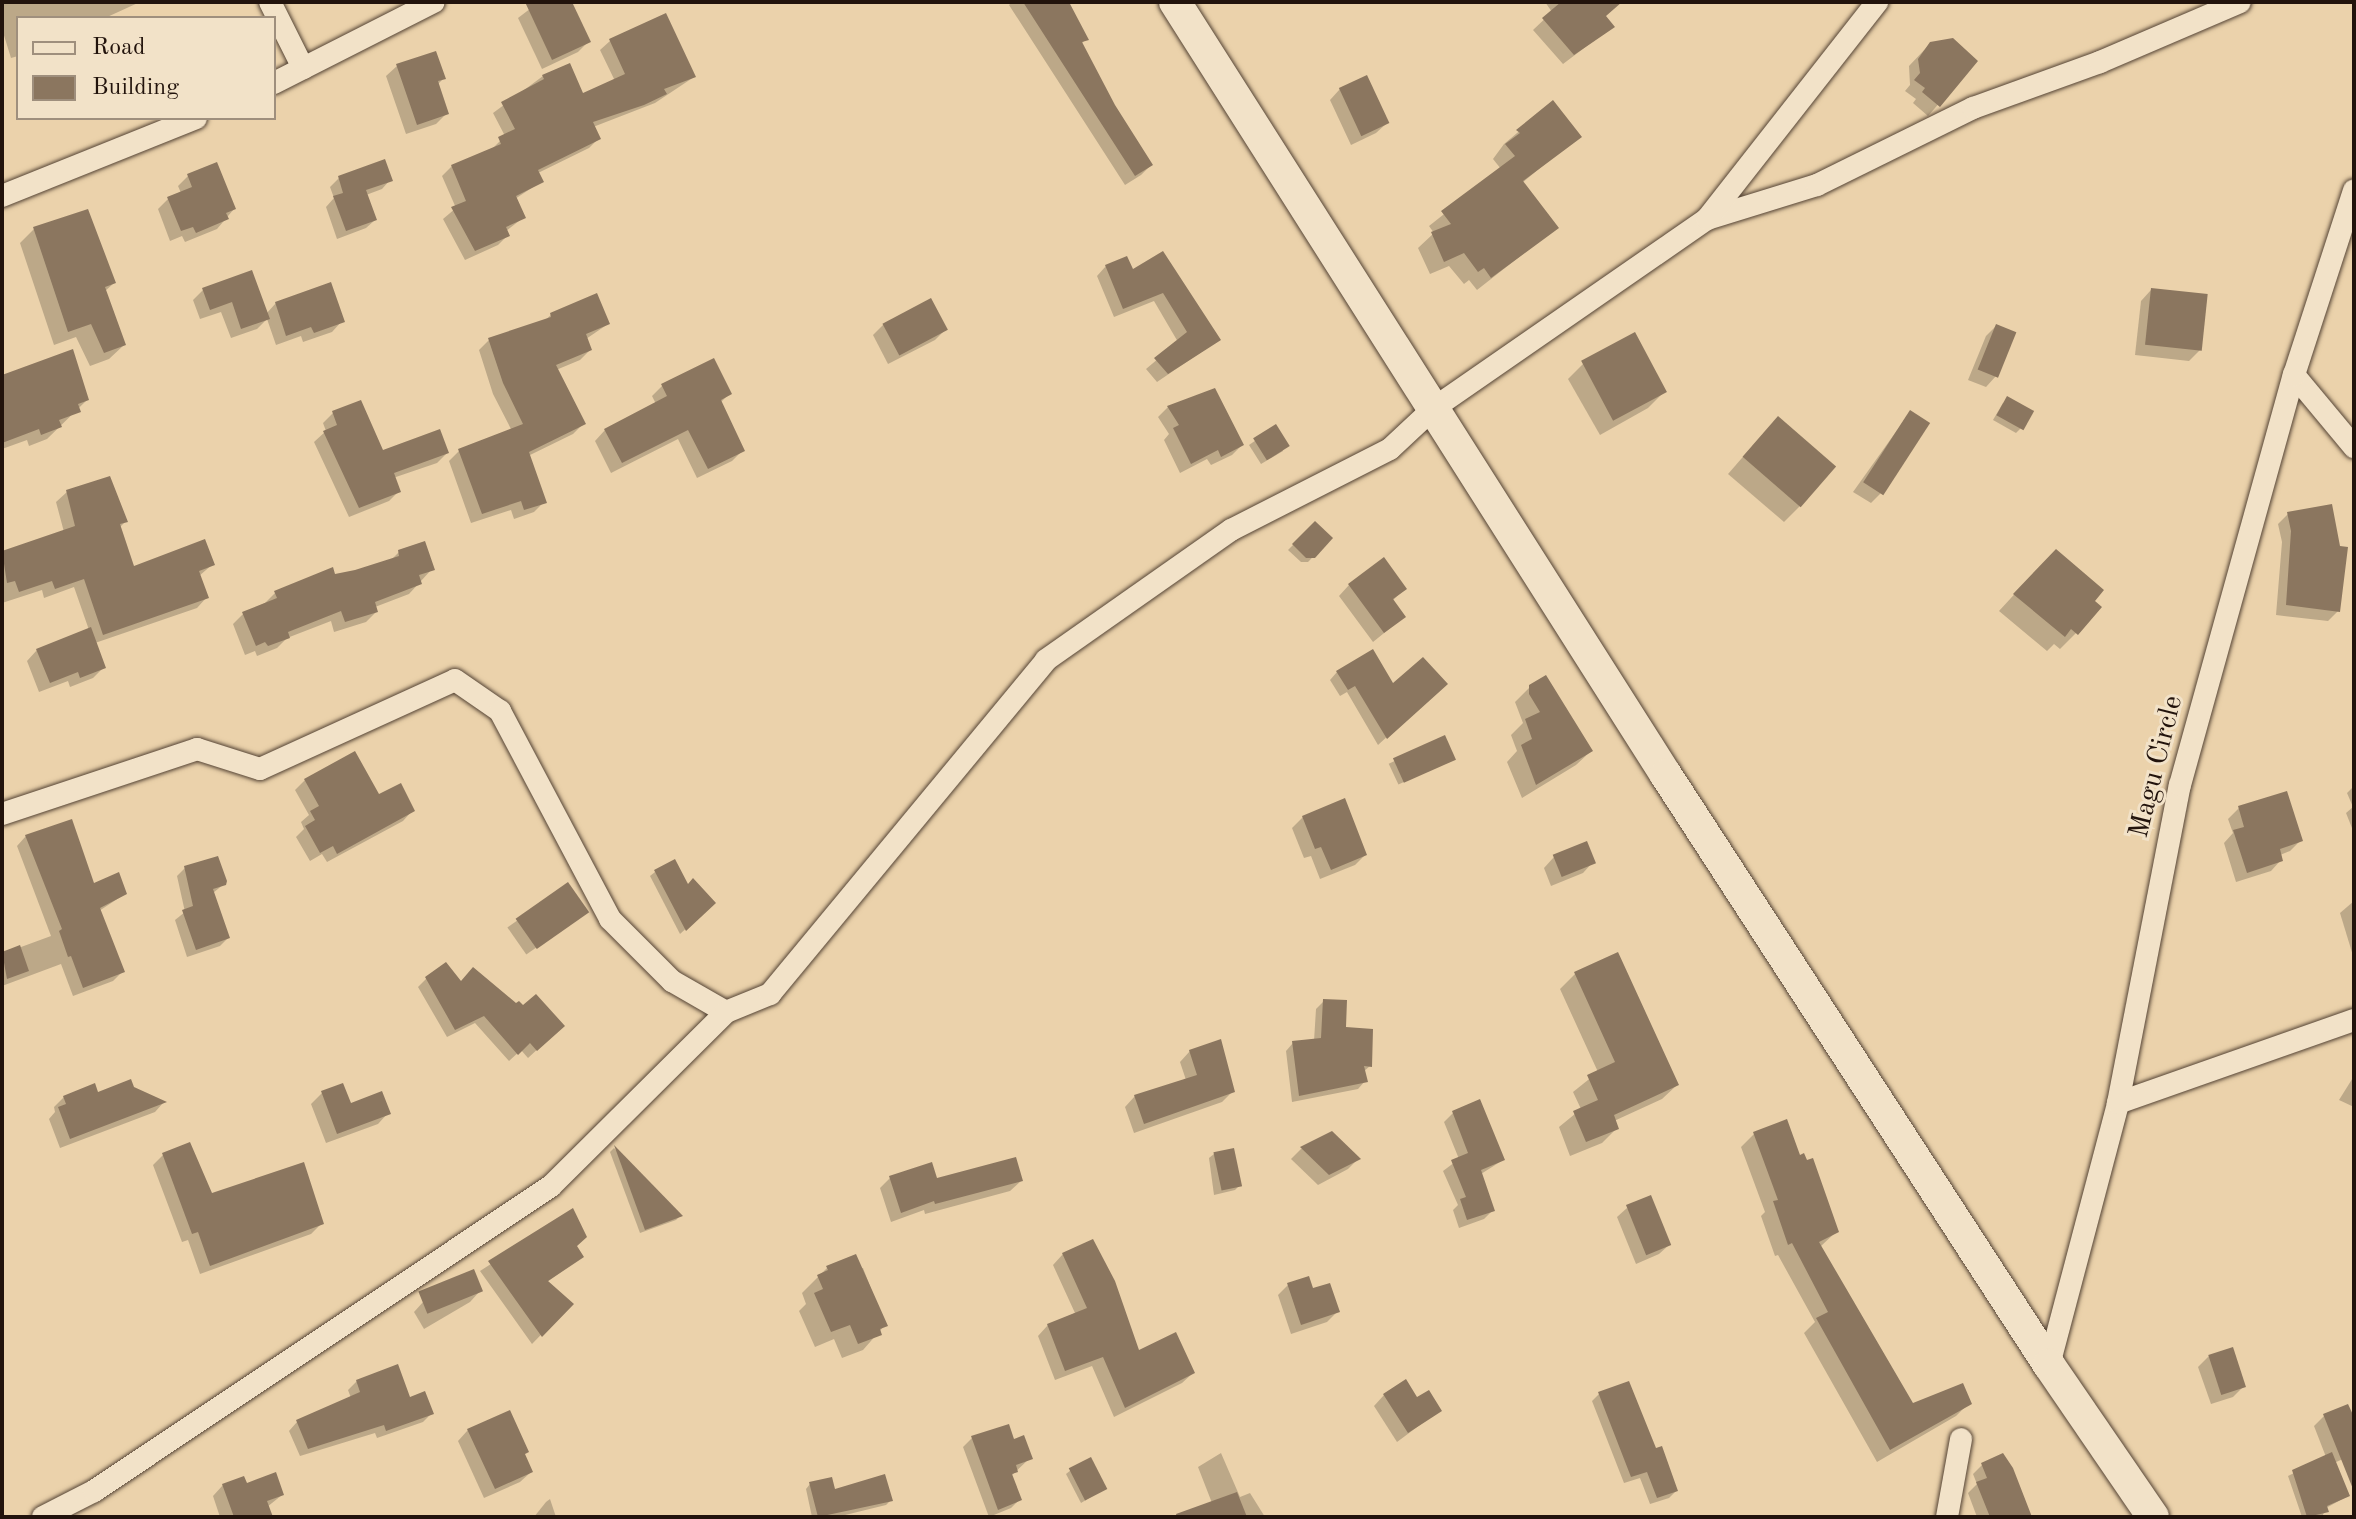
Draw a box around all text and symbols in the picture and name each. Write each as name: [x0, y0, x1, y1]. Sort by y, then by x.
legend: [16, 16, 276, 120]
text: Road: [92, 36, 145, 60]
text: Building: [92, 76, 179, 100]
street label: Magu Circle: [2123, 692, 2191, 842]

